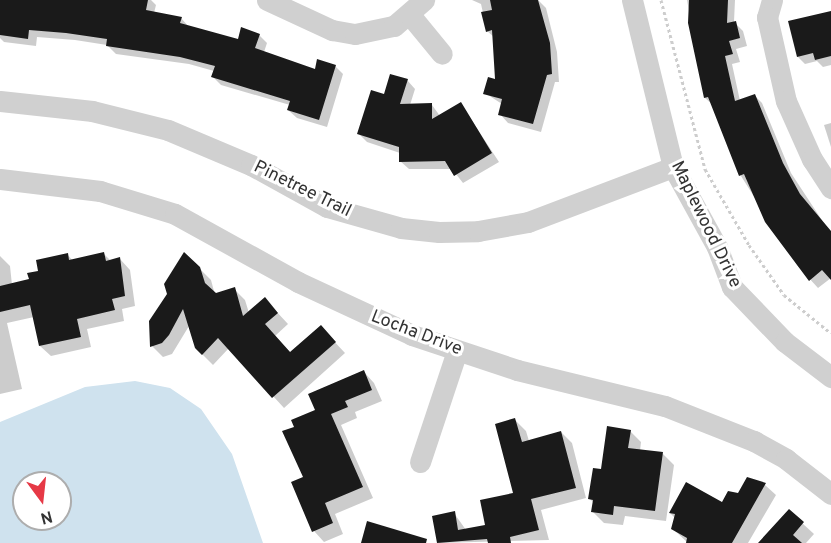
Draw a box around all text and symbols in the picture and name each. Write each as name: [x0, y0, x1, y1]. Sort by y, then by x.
street label: Pinetree Trail: [249, 157, 355, 223]
street label: Maplewood Drive: [665, 158, 745, 292]
street label: Locha Drive: [367, 307, 465, 361]
north arrow: [12, 471, 72, 531]
text: N: [38, 505, 54, 528]

